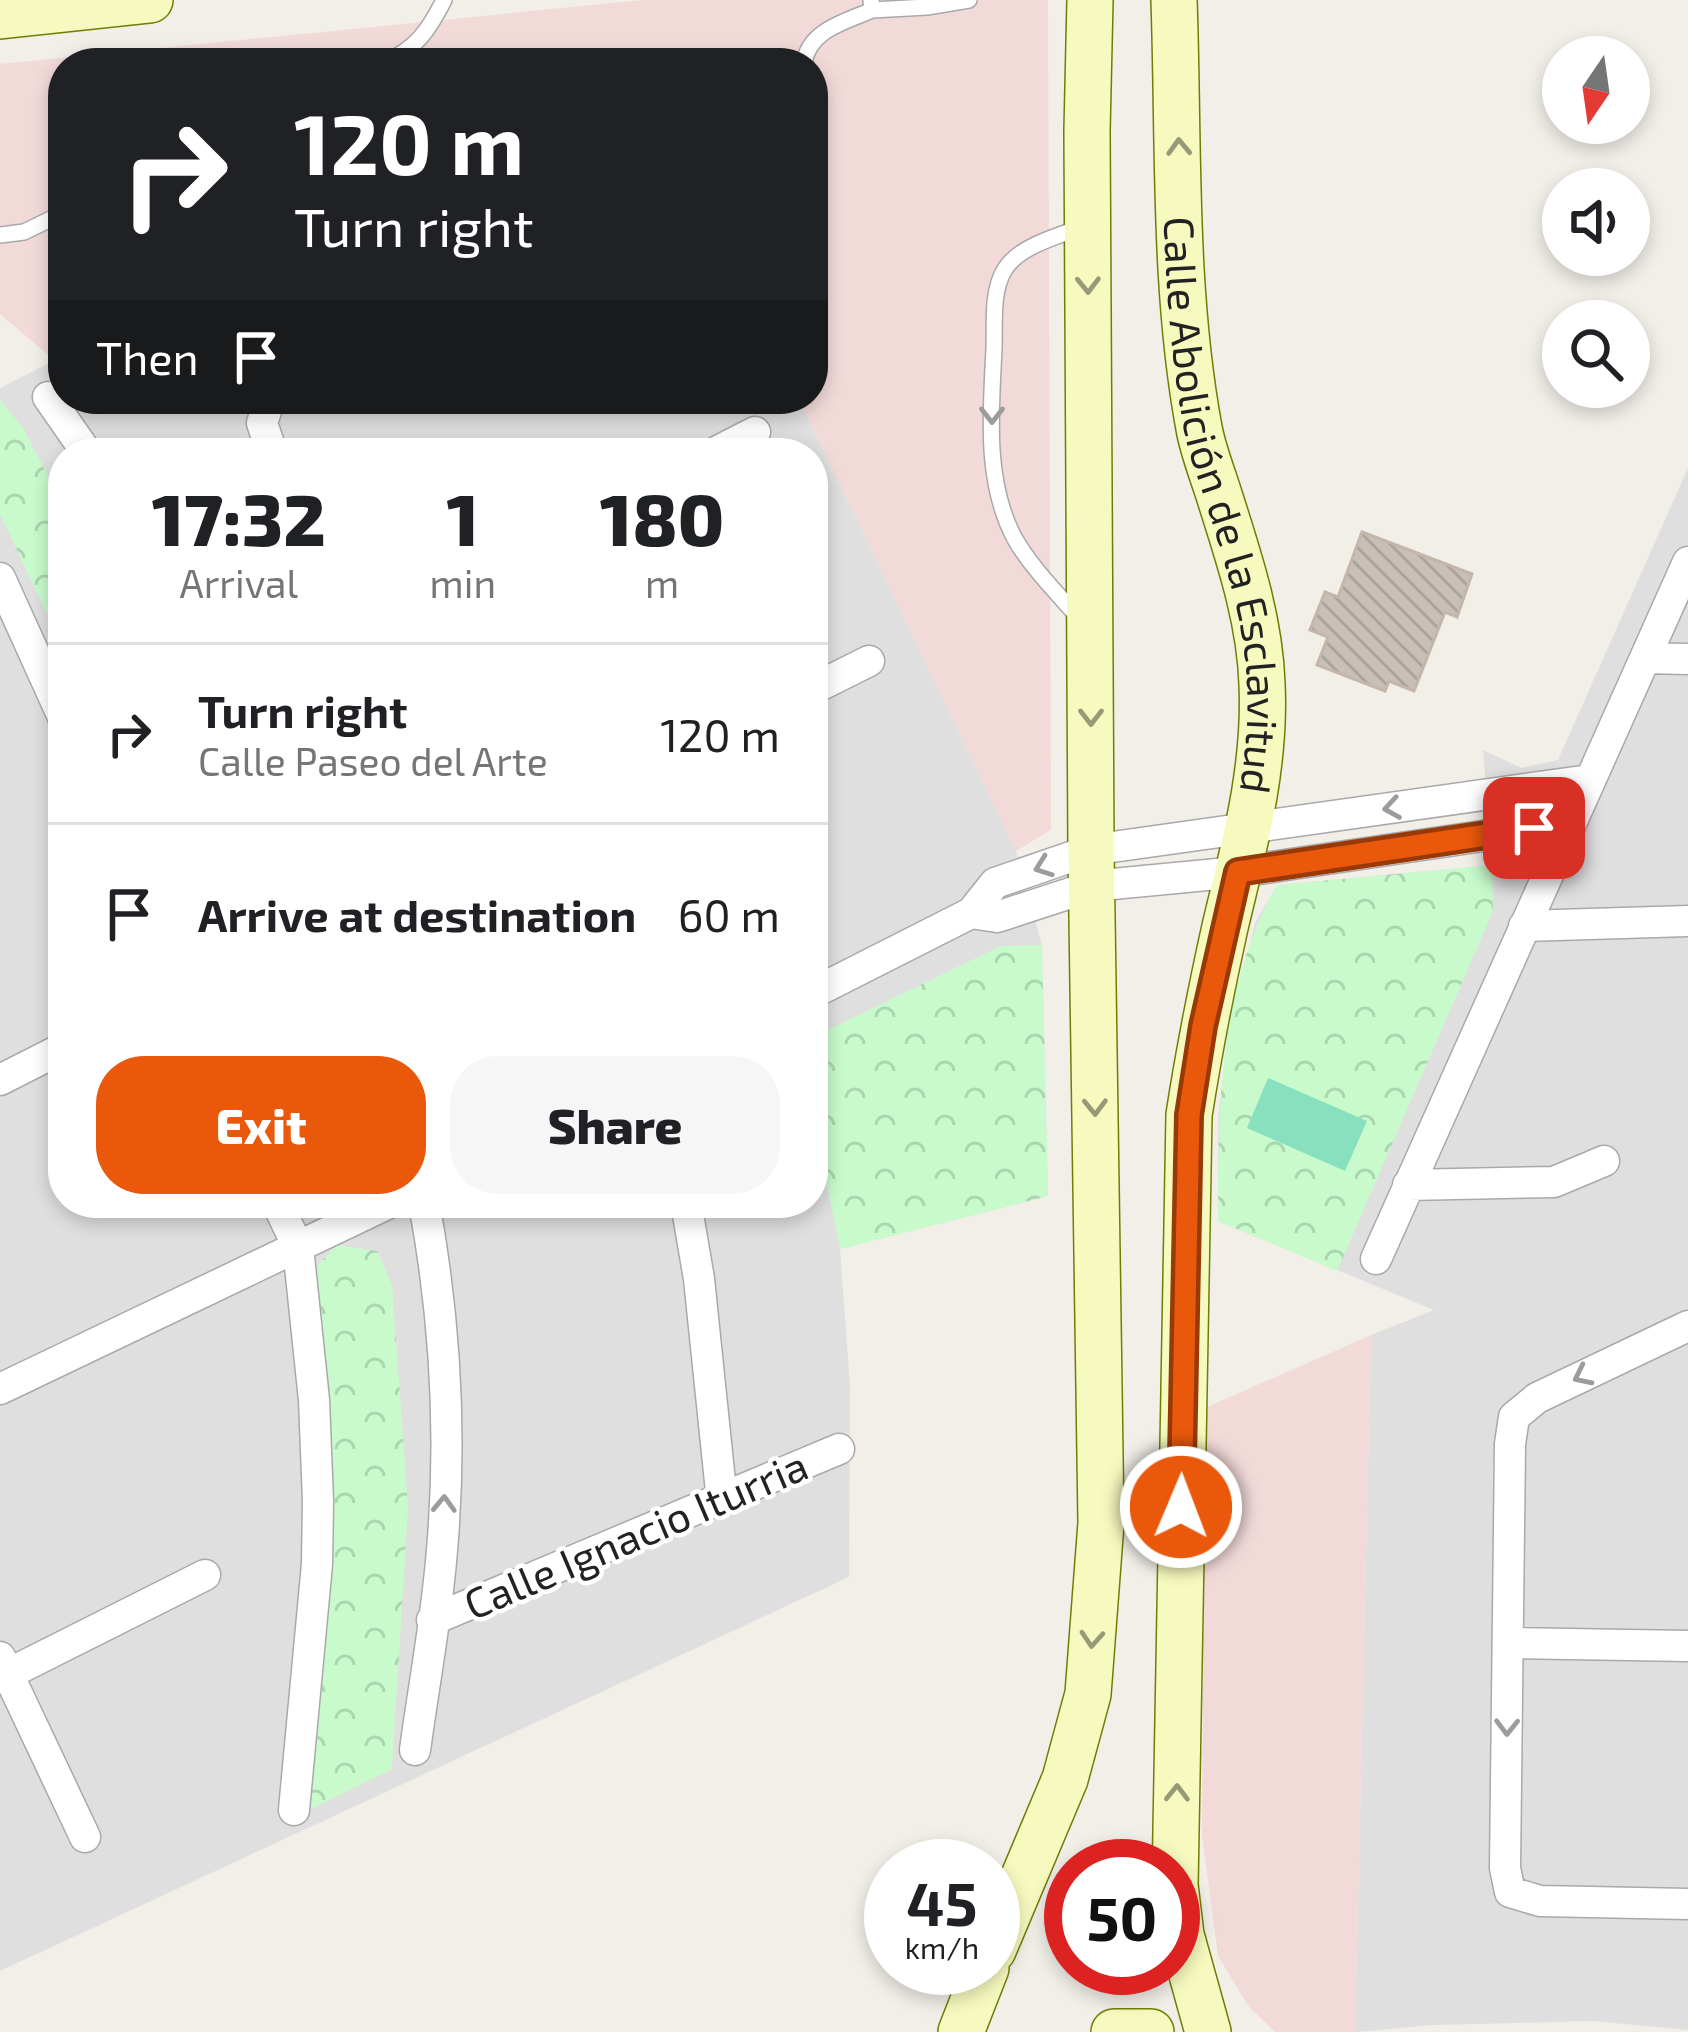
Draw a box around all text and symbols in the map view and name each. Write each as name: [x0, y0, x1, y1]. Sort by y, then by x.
north arrow: [1542, 36, 1650, 144]
map controls: [1542, 36, 1650, 408]
text: 120 m: [294, 91, 524, 192]
icon: right: [96, 96, 252, 252]
one-way arrow: [1166, 137, 1192, 156]
button: sound: [1542, 168, 1650, 276]
text: Turn right: [294, 193, 534, 258]
street label: Calle Abolición de la Esclavitud: [1156, 215, 1290, 797]
one-way arrow: [1075, 277, 1101, 295]
button: search: [1542, 300, 1650, 408]
icon: arrive: [223, 324, 289, 390]
text: Then: [96, 330, 199, 384]
one-way arrow: [979, 406, 1005, 425]
text: 17:32: [152, 474, 326, 560]
text: 1: [447, 474, 479, 560]
text: 180: [600, 474, 724, 560]
text: Arrival: [179, 559, 298, 606]
text: min: [430, 559, 496, 606]
text: m: [645, 559, 679, 606]
text: Turn right: [198, 683, 407, 737]
icon: right: [96, 701, 162, 767]
text: 120 m: [660, 707, 780, 761]
one-way arrow: [1078, 709, 1104, 727]
text: Calle Paseo del Arte: [198, 737, 548, 784]
pin: [1483, 777, 1585, 879]
one-way arrow: [1382, 794, 1402, 819]
icon: arrive: [1501, 795, 1567, 861]
one-way arrow: [1034, 853, 1055, 877]
icon: arrive: [96, 881, 162, 947]
text: Arrive at destination: [198, 887, 636, 941]
text: 60 m: [678, 887, 780, 941]
button: Exit: [96, 1056, 426, 1194]
button: Share: [450, 1056, 780, 1194]
one-way arrow: [1082, 1099, 1108, 1117]
one-way arrow: [1573, 1362, 1594, 1385]
street label: Calle Ignacio Iturria: [456, 1438, 814, 1628]
position arrow: [1118, 1444, 1244, 1570]
one-way arrow: [431, 1494, 457, 1513]
one-way arrow: [1080, 1630, 1105, 1649]
one-way arrow: [1494, 1719, 1520, 1737]
one-way arrow: [1163, 1783, 1189, 1802]
speed limit sign: 50: [1044, 1839, 1200, 1995]
text: 45: [906, 1866, 978, 1938]
text: km/h: [905, 1929, 979, 1965]

